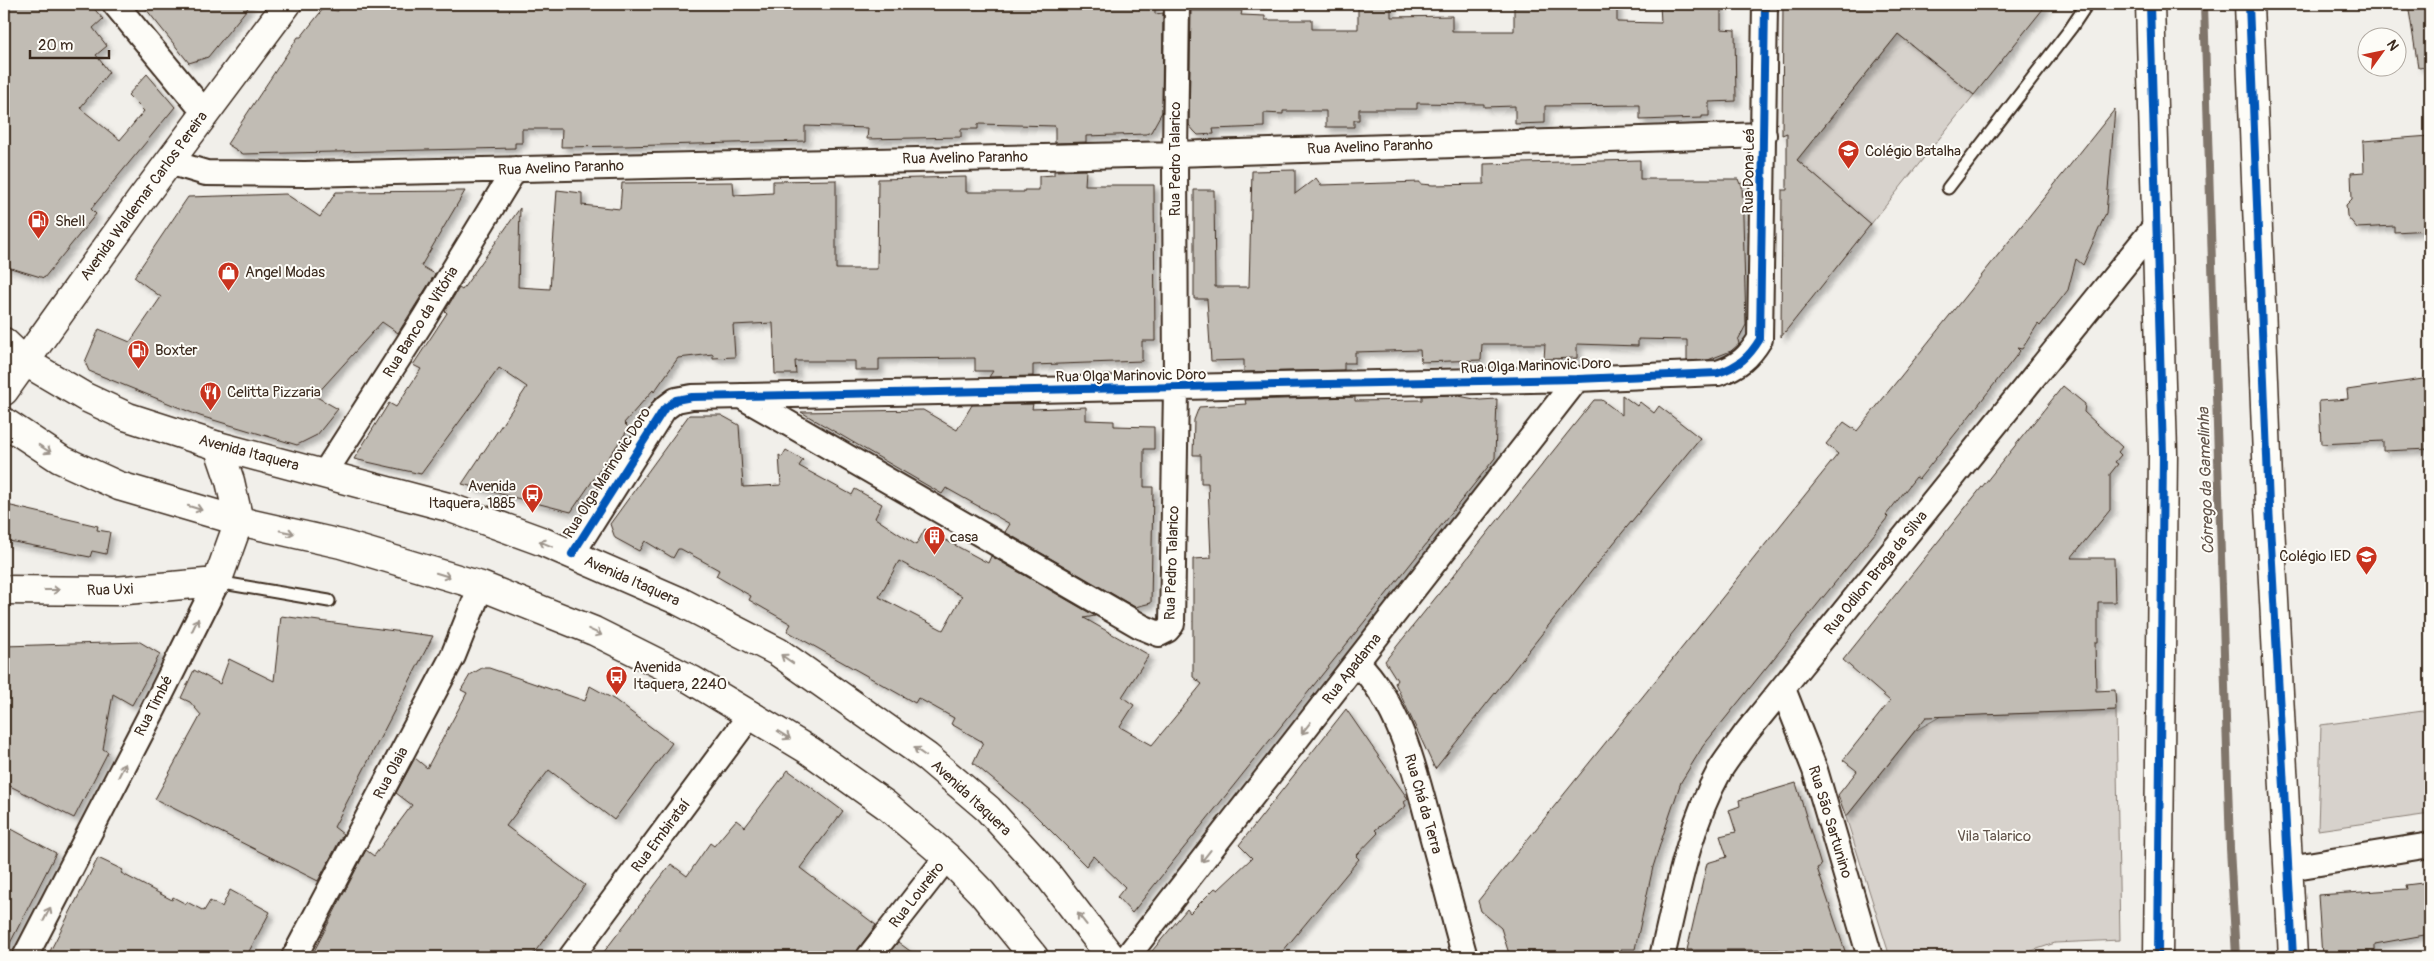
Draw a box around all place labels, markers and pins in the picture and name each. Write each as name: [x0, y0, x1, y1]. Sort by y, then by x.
school or university icon: Colégio Batalha: [1837, 139, 1861, 170]
place label: Colégio Batalha: [1865, 142, 1961, 161]
fuel station icon: Shell: [27, 209, 51, 240]
place label: Shell: [55, 212, 85, 231]
shop icon: Angel Modas: [217, 260, 241, 291]
place label: Angel Modas: [245, 263, 325, 282]
fuel station icon: Boxter: [127, 338, 151, 369]
place label: Boxter: [155, 341, 198, 360]
restaurant icon: Celitta Pizzaria: [199, 380, 223, 411]
place label: Celitta Pizzaria: [227, 383, 321, 402]
place label: Avenida Itaquera, 1885: [429, 477, 516, 513]
bus stop icon: Avenida Itaquera, 1885: [520, 483, 544, 514]
building icon: casa: [922, 525, 946, 556]
place label: casa: [950, 528, 978, 547]
school or university icon: Colégio IED: [2355, 544, 2379, 575]
place label: Colégio IED: [2279, 547, 2351, 566]
place label: Avenida Itaquera, 2240: [633, 658, 727, 694]
bus stop icon: Avenida Itaquera, 2240: [605, 664, 629, 695]

